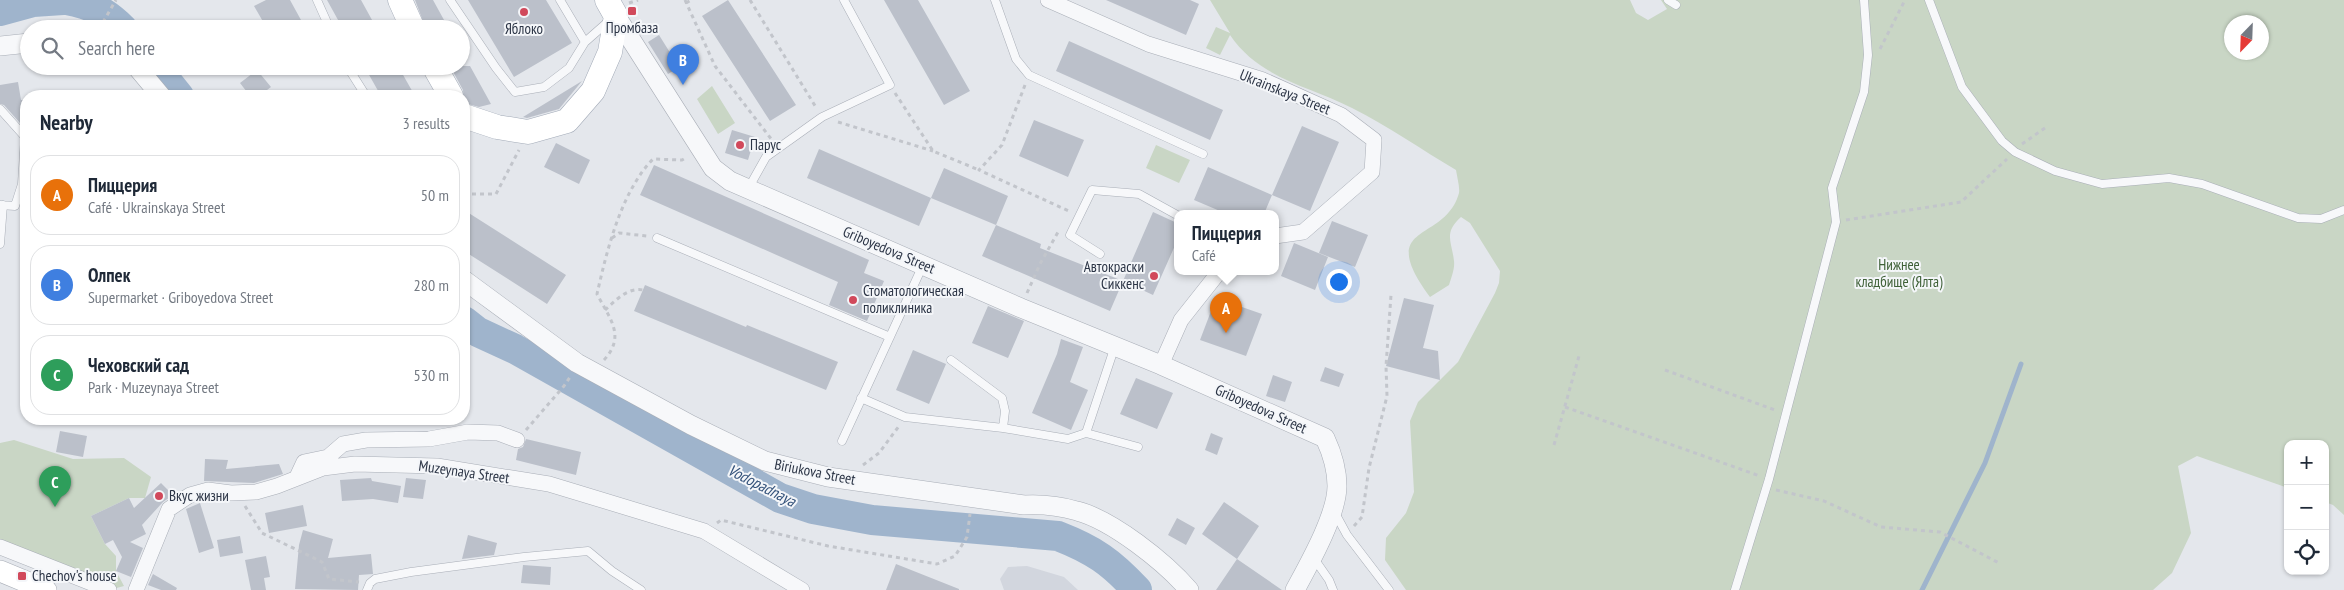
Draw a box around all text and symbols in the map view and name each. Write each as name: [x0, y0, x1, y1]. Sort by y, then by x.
marker: Промбаза: [626, 5, 638, 17]
marker: Яблоко: [518, 6, 530, 18]
north arrow: [2224, 15, 2269, 60]
place label: Промбаза: [606, 18, 658, 37]
place label: Яблоко: [505, 19, 543, 38]
search box: [20, 20, 470, 75]
icon: search: [38, 34, 66, 62]
text: Search here: [78, 36, 155, 60]
pin: B: [667, 44, 699, 85]
street label: Ukrainskaya Street: [1237, 65, 1333, 118]
text: Nearby: [40, 109, 93, 136]
text: 3 results: [403, 113, 450, 133]
place label: Парус: [750, 135, 782, 154]
marker: Парус: [734, 139, 746, 151]
text: Пиццерия: [88, 173, 157, 197]
text: A: [53, 185, 61, 205]
text: 50 m: [421, 185, 449, 205]
text: Café · Ukrainskaya Street: [88, 197, 225, 217]
popup: [1174, 210, 1279, 275]
text: Пиццерия: [1192, 221, 1261, 245]
street label: Griboyedova Street: [840, 222, 938, 277]
text: Café: [1192, 245, 1216, 265]
park label: Нижнее кладбище (Ялта): [1855, 255, 1943, 291]
place label: Автокраски Сиккенс: [1084, 257, 1145, 293]
text: Олпек: [88, 263, 130, 287]
your location: [1326, 269, 1352, 295]
marker: Автокраски Сиккенс: [1148, 270, 1160, 282]
text: B: [53, 275, 61, 295]
text: 280 m: [414, 275, 449, 295]
place label: Стоматологическая поликлиника: [863, 281, 964, 317]
text: Supermarket · Griboyedova Street: [88, 287, 273, 307]
pin: A: [1210, 292, 1242, 333]
marker: Стоматологическая поликлиника: [847, 294, 859, 306]
text: Чеховский сад: [88, 353, 189, 377]
text: C: [53, 365, 61, 385]
text: 530 m: [414, 365, 449, 385]
text: Park · Muzeynaya Street: [88, 377, 219, 397]
street label: Griboyedova Street: [1212, 380, 1310, 437]
map controls: [2284, 440, 2329, 575]
button: +: [2284, 440, 2329, 485]
street label: Biriukova Street: [773, 454, 857, 489]
street label: Muzeynaya Street: [418, 456, 511, 487]
water label: Vodopadnaya: [725, 459, 801, 511]
pin: C: [39, 466, 71, 507]
button: −: [2284, 485, 2329, 530]
place label: Вкус жизни: [169, 486, 229, 505]
marker: Вкус жизни: [153, 490, 165, 502]
button: locate: [2284, 530, 2329, 575]
place label: Chechov's house: [32, 566, 117, 585]
marker: Chechov's house: [16, 570, 28, 582]

